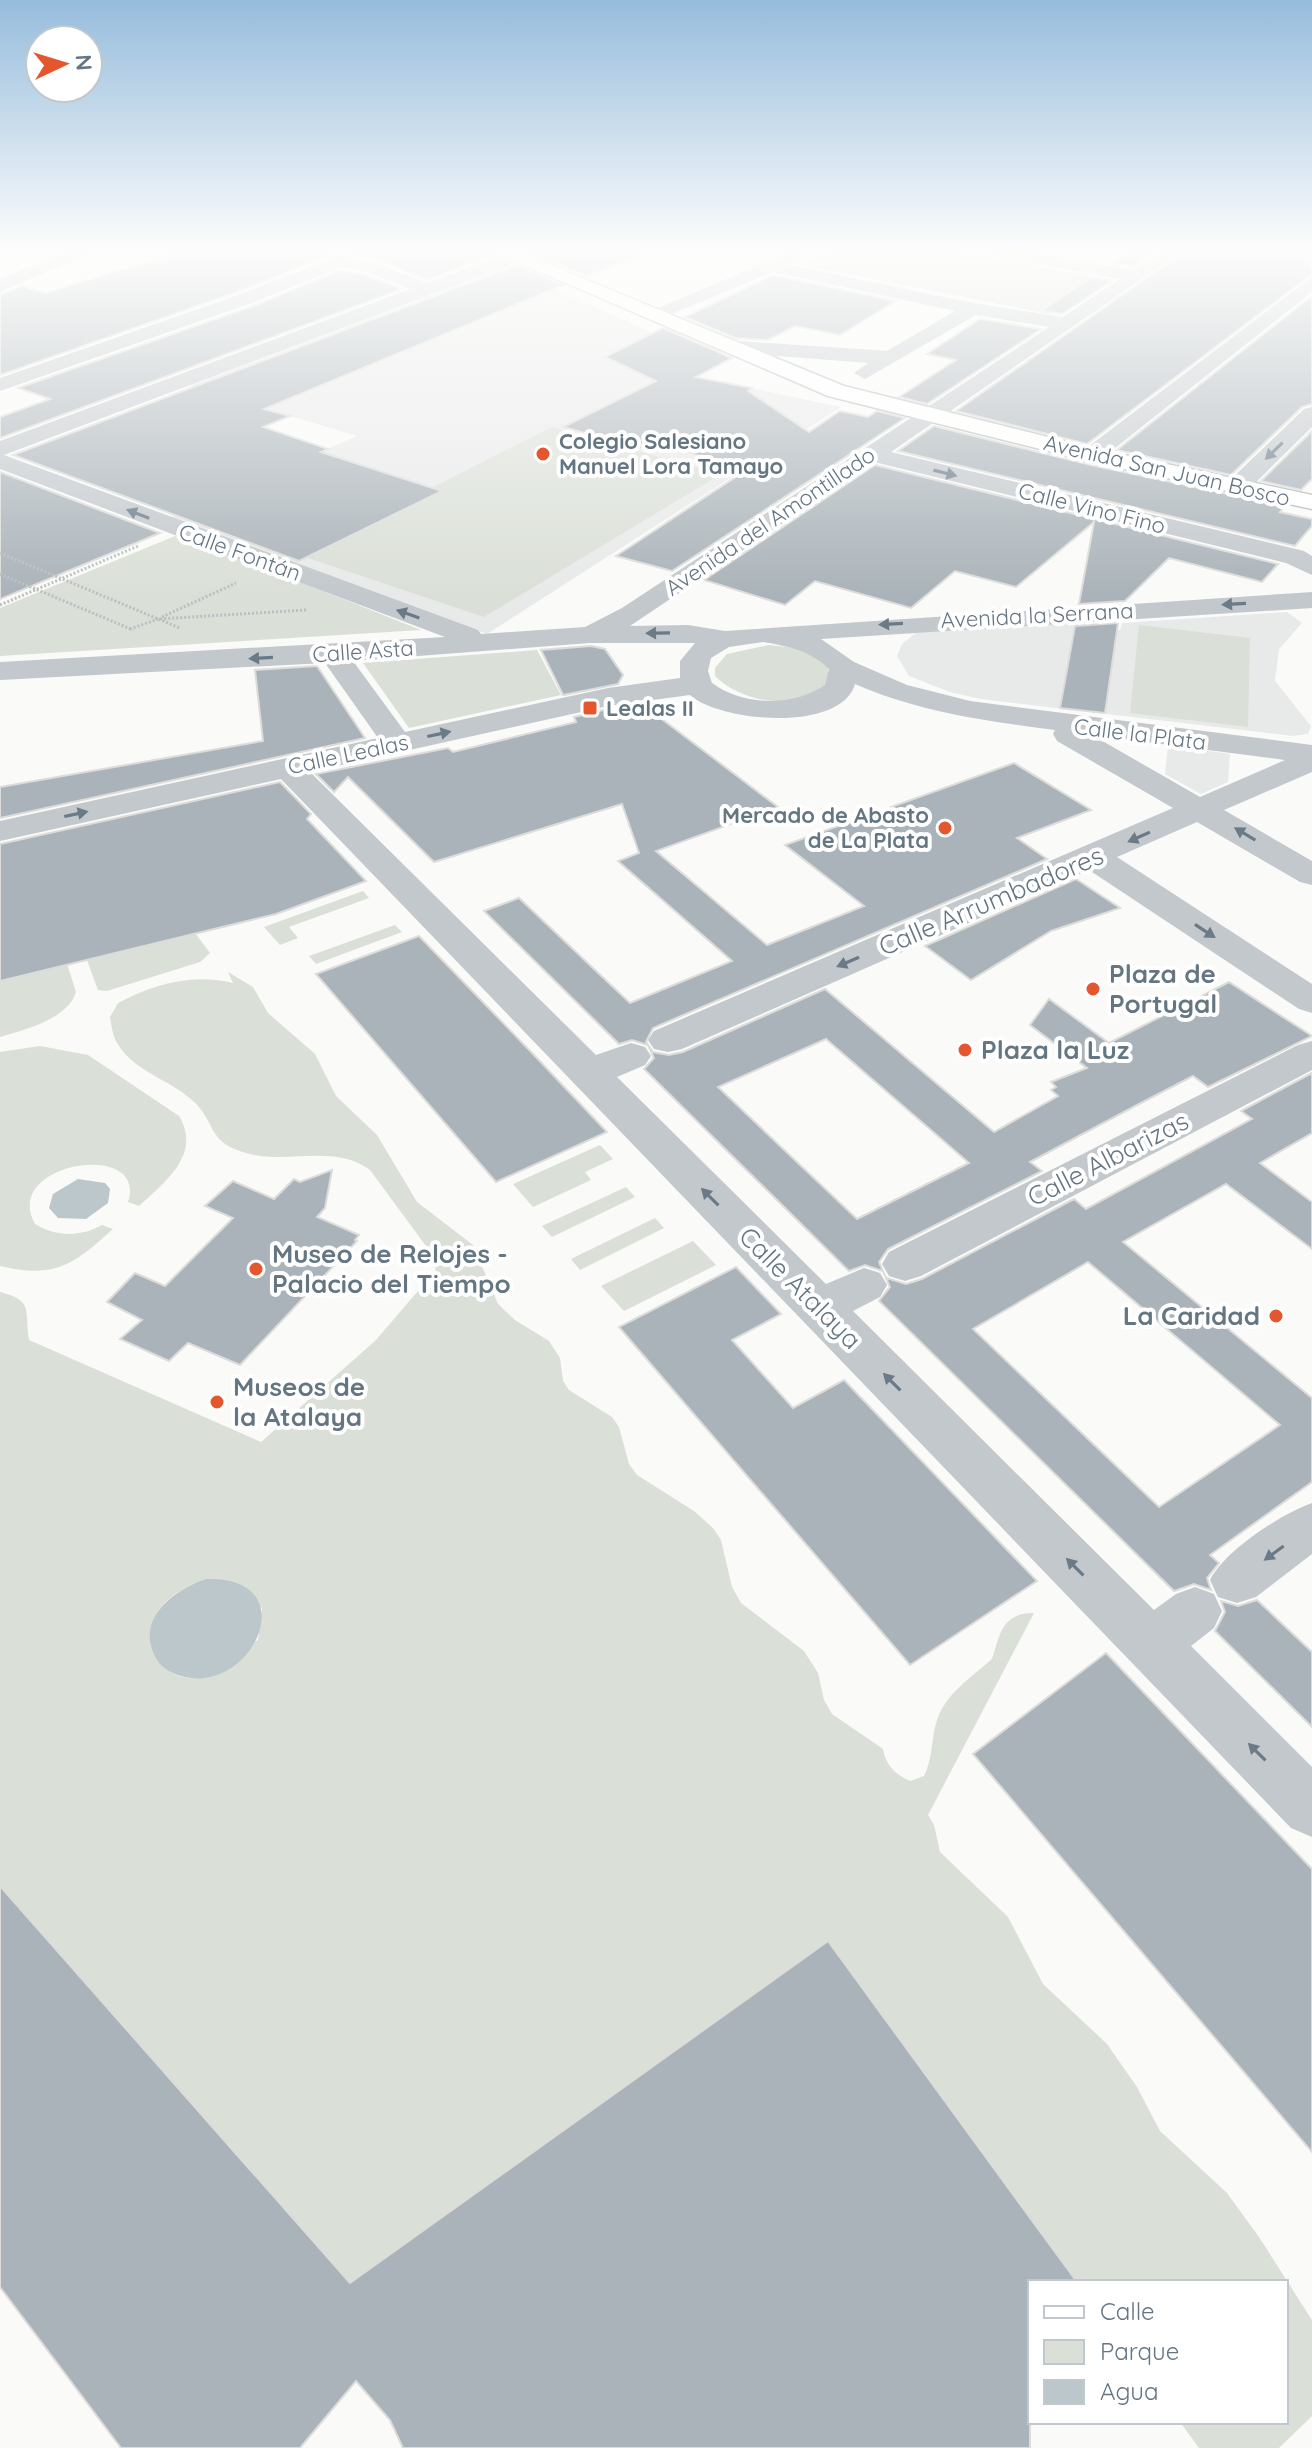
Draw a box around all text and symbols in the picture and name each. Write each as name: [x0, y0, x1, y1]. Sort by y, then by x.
north arrow: [24, 24, 104, 104]
text: N: [69, 54, 98, 72]
place label: Colegio Salesiano Manuel Lora Tamayo: [559, 427, 783, 480]
street label: Avenida San Juan Bosco: [1041, 428, 1293, 512]
street label: Avenida del Amontillado: [660, 440, 880, 602]
one-way arrow: [1265, 441, 1284, 460]
marker: Colegio Salesiano Manuel Lora Tamayo: [534, 445, 552, 463]
one-way arrow: [933, 467, 958, 479]
street label: Calle Vino Fino: [1016, 476, 1168, 540]
one-way arrow: [126, 507, 150, 520]
street label: Calle Fontán: [175, 517, 305, 587]
street label: Avenida la Serrana: [940, 596, 1134, 634]
one-way arrow: [1221, 597, 1246, 610]
one-way arrow: [396, 608, 420, 620]
one-way arrow: [878, 618, 903, 631]
one-way arrow: [645, 627, 670, 639]
street label: Calle Asta: [311, 633, 415, 669]
one-way arrow: [248, 652, 273, 665]
place label: Lealas II: [606, 694, 694, 722]
marker: Lealas II: [581, 699, 599, 717]
street label: Calle la Plata: [1072, 712, 1208, 756]
one-way arrow: [427, 727, 452, 740]
street label: Calle Lealas: [285, 728, 411, 780]
place label: Mercado de Abasto de La Plata: [722, 801, 929, 854]
one-way arrow: [64, 807, 89, 820]
marker: Mercado de Abasto de La Plata: [936, 819, 954, 837]
one-way arrow: [1234, 828, 1256, 842]
one-way arrow: [1127, 831, 1150, 844]
street label: Calle Arrumbadores: [873, 838, 1108, 963]
one-way arrow: [1195, 923, 1216, 938]
one-way arrow: [836, 956, 860, 969]
place label: Plaza de Portugal: [1109, 957, 1217, 1020]
marker: Plaza de Portugal: [1084, 980, 1102, 998]
place label: Plaza la Luz: [981, 1033, 1130, 1066]
marker: Plaza la Luz: [956, 1041, 974, 1059]
street label: Calle Albarizas: [1022, 1104, 1194, 1213]
one-way arrow: [701, 1188, 720, 1206]
street label: Calle Atalaya: [732, 1219, 869, 1356]
place label: Museo de Relojes - Palacio del Tiempo: [272, 1237, 511, 1300]
marker: Museo de Relojes - Palacio del Tiempo: [247, 1260, 265, 1278]
place label: La Caridad: [1123, 1299, 1260, 1332]
marker: La Caridad: [1267, 1307, 1285, 1325]
place label: Museos de la Atalaya: [233, 1370, 365, 1433]
one-way arrow: [884, 1373, 902, 1392]
marker: Museos de la Atalaya: [208, 1393, 226, 1411]
one-way arrow: [1264, 1544, 1285, 1560]
one-way arrow: [1066, 1558, 1085, 1577]
one-way arrow: [1248, 1743, 1267, 1762]
legend: [1028, 2280, 1288, 2424]
text: Calle: [1100, 2296, 1155, 2326]
text: Parque: [1100, 2336, 1179, 2366]
text: Agua: [1100, 2376, 1159, 2406]

